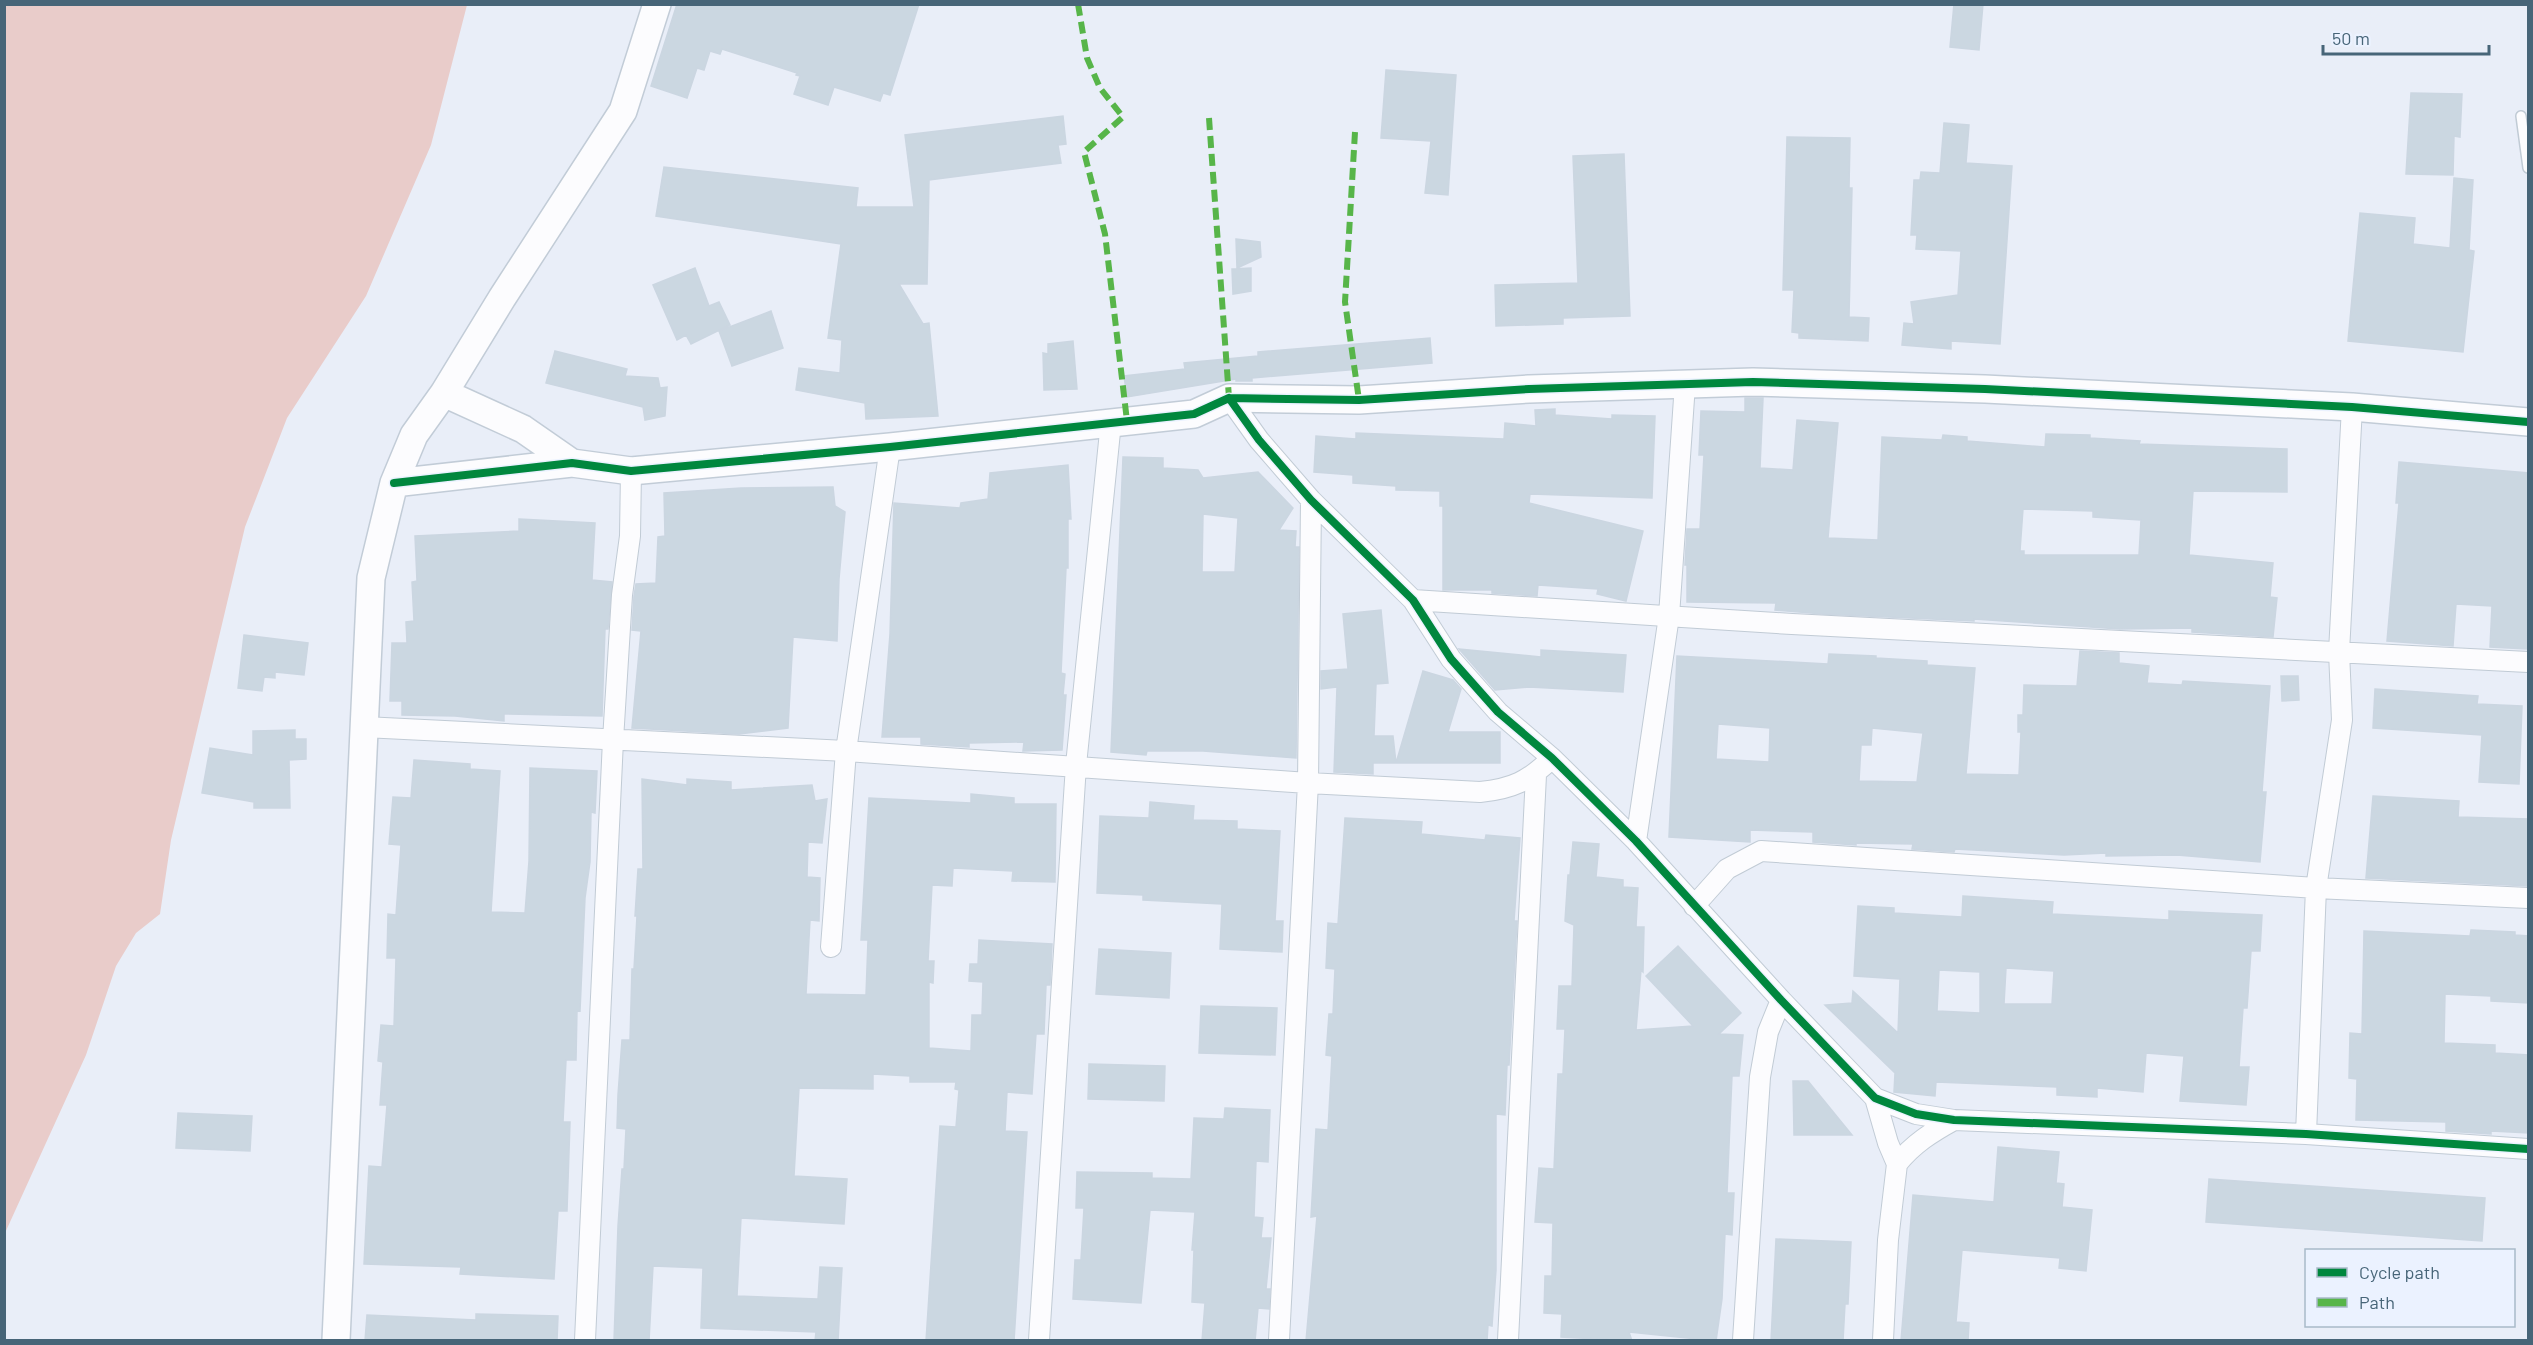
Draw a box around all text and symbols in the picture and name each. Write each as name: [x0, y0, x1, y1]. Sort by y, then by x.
scale bar: [2323, 18, 2490, 56]
text: 50 m: [2332, 27, 2370, 49]
legend: [2305, 1249, 2515, 1327]
text: Cycle path: [2359, 1261, 2440, 1283]
text: Path: [2359, 1291, 2395, 1313]

